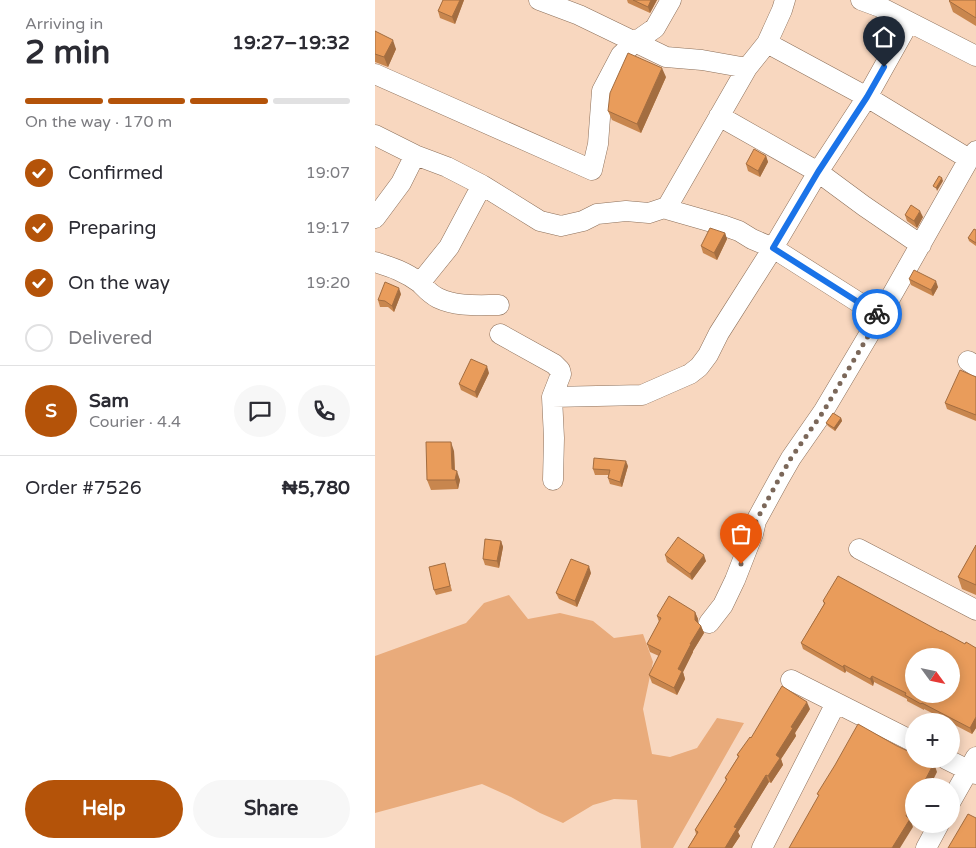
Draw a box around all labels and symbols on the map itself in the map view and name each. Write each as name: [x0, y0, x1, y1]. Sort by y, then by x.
pin: [863, 16, 905, 67]
courier: [852, 289, 902, 339]
pin: [720, 513, 762, 564]
north arrow: [905, 648, 960, 702]

